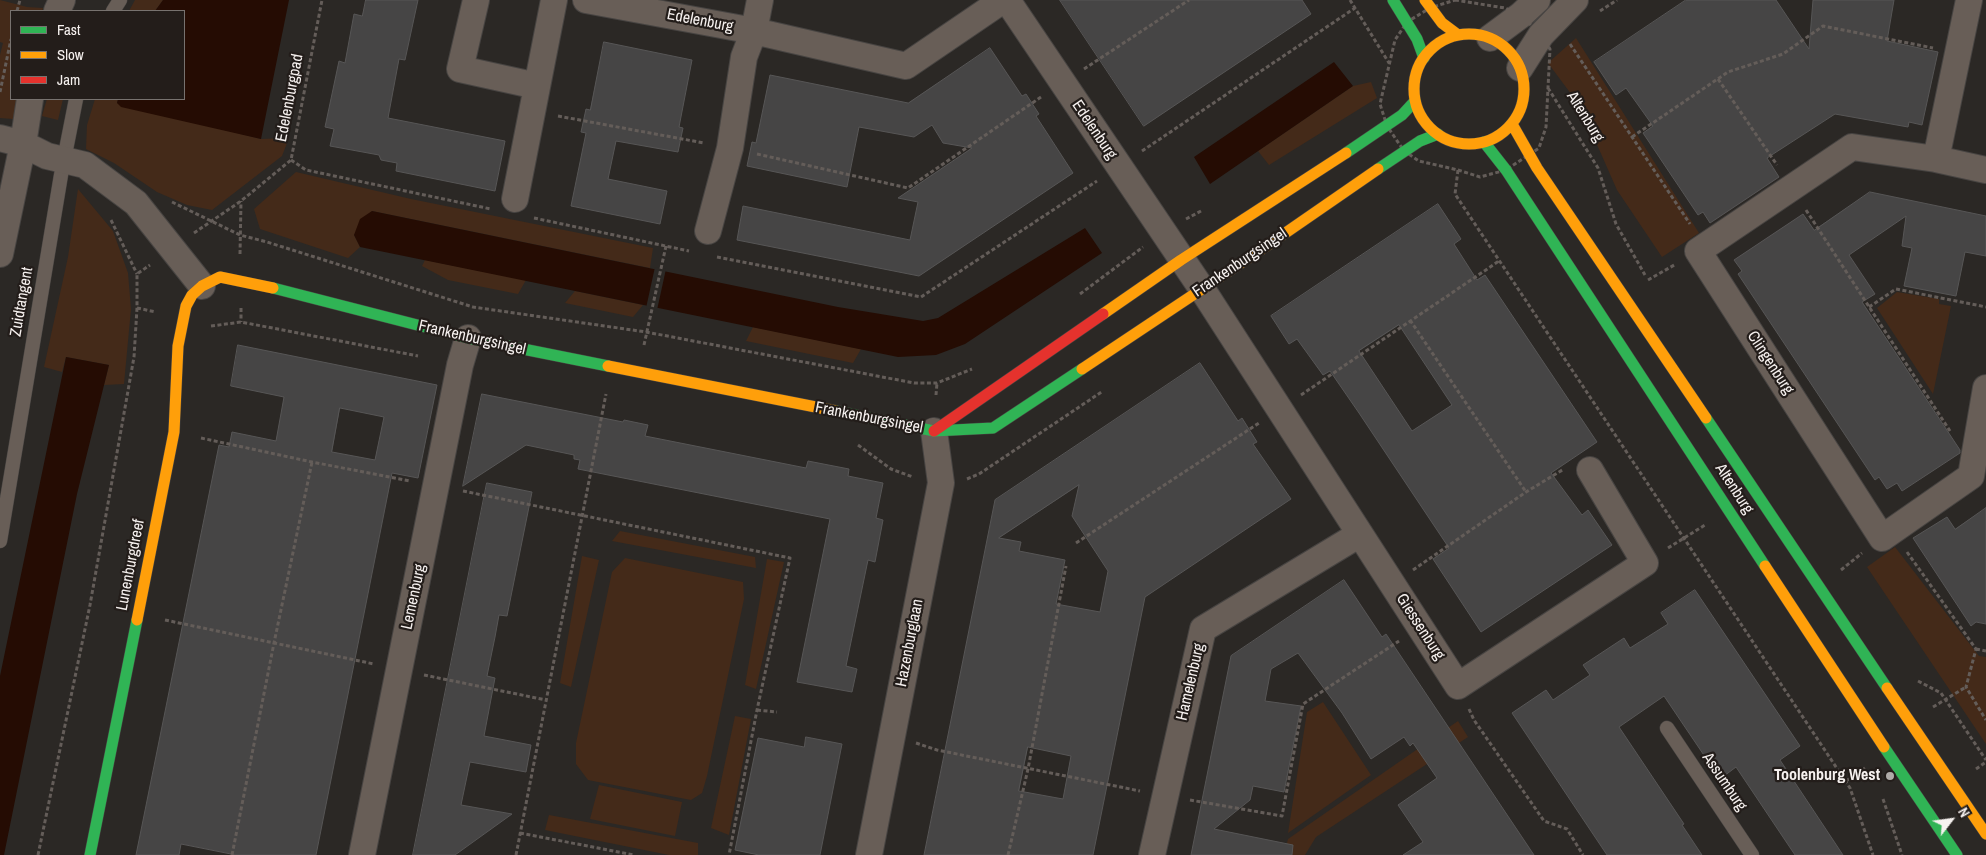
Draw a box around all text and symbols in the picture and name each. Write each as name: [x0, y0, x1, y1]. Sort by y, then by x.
street label: Edelenburg: [665, 5, 735, 37]
legend: [10, 10, 185, 100]
text: Fast: [57, 19, 80, 40]
text: Slow: [57, 44, 84, 65]
street label: Edelenburgpad: [272, 52, 308, 144]
text: Jam: [57, 69, 80, 90]
street label: Altenburg: [1562, 88, 1608, 146]
street label: Edelenburg: [1067, 97, 1121, 163]
street label: Frankenburgsingel: [1189, 224, 1291, 302]
street label: Zuidtangent: [6, 266, 38, 338]
street label: Frankenburgsingel: [417, 316, 527, 360]
street label: Clingenburg: [1742, 328, 1798, 398]
street label: Frankenburgsingel: [813, 398, 925, 438]
street label: Altenburg: [1711, 460, 1757, 518]
street label: Lunenburgdreef: [113, 518, 149, 612]
street label: Lemenburg: [398, 563, 430, 631]
street label: Giessenburg: [1391, 590, 1449, 664]
street label: Hazenburglaan: [892, 597, 928, 689]
street label: Hamelenburg: [1173, 641, 1209, 723]
street label: Assumburg: [1697, 749, 1751, 815]
place label: Toolenburg West: [1774, 766, 1880, 786]
marker: Toolenburg West: [1884, 770, 1896, 782]
north arrow: [1926, 795, 1976, 845]
text: N: [1954, 804, 1974, 821]

